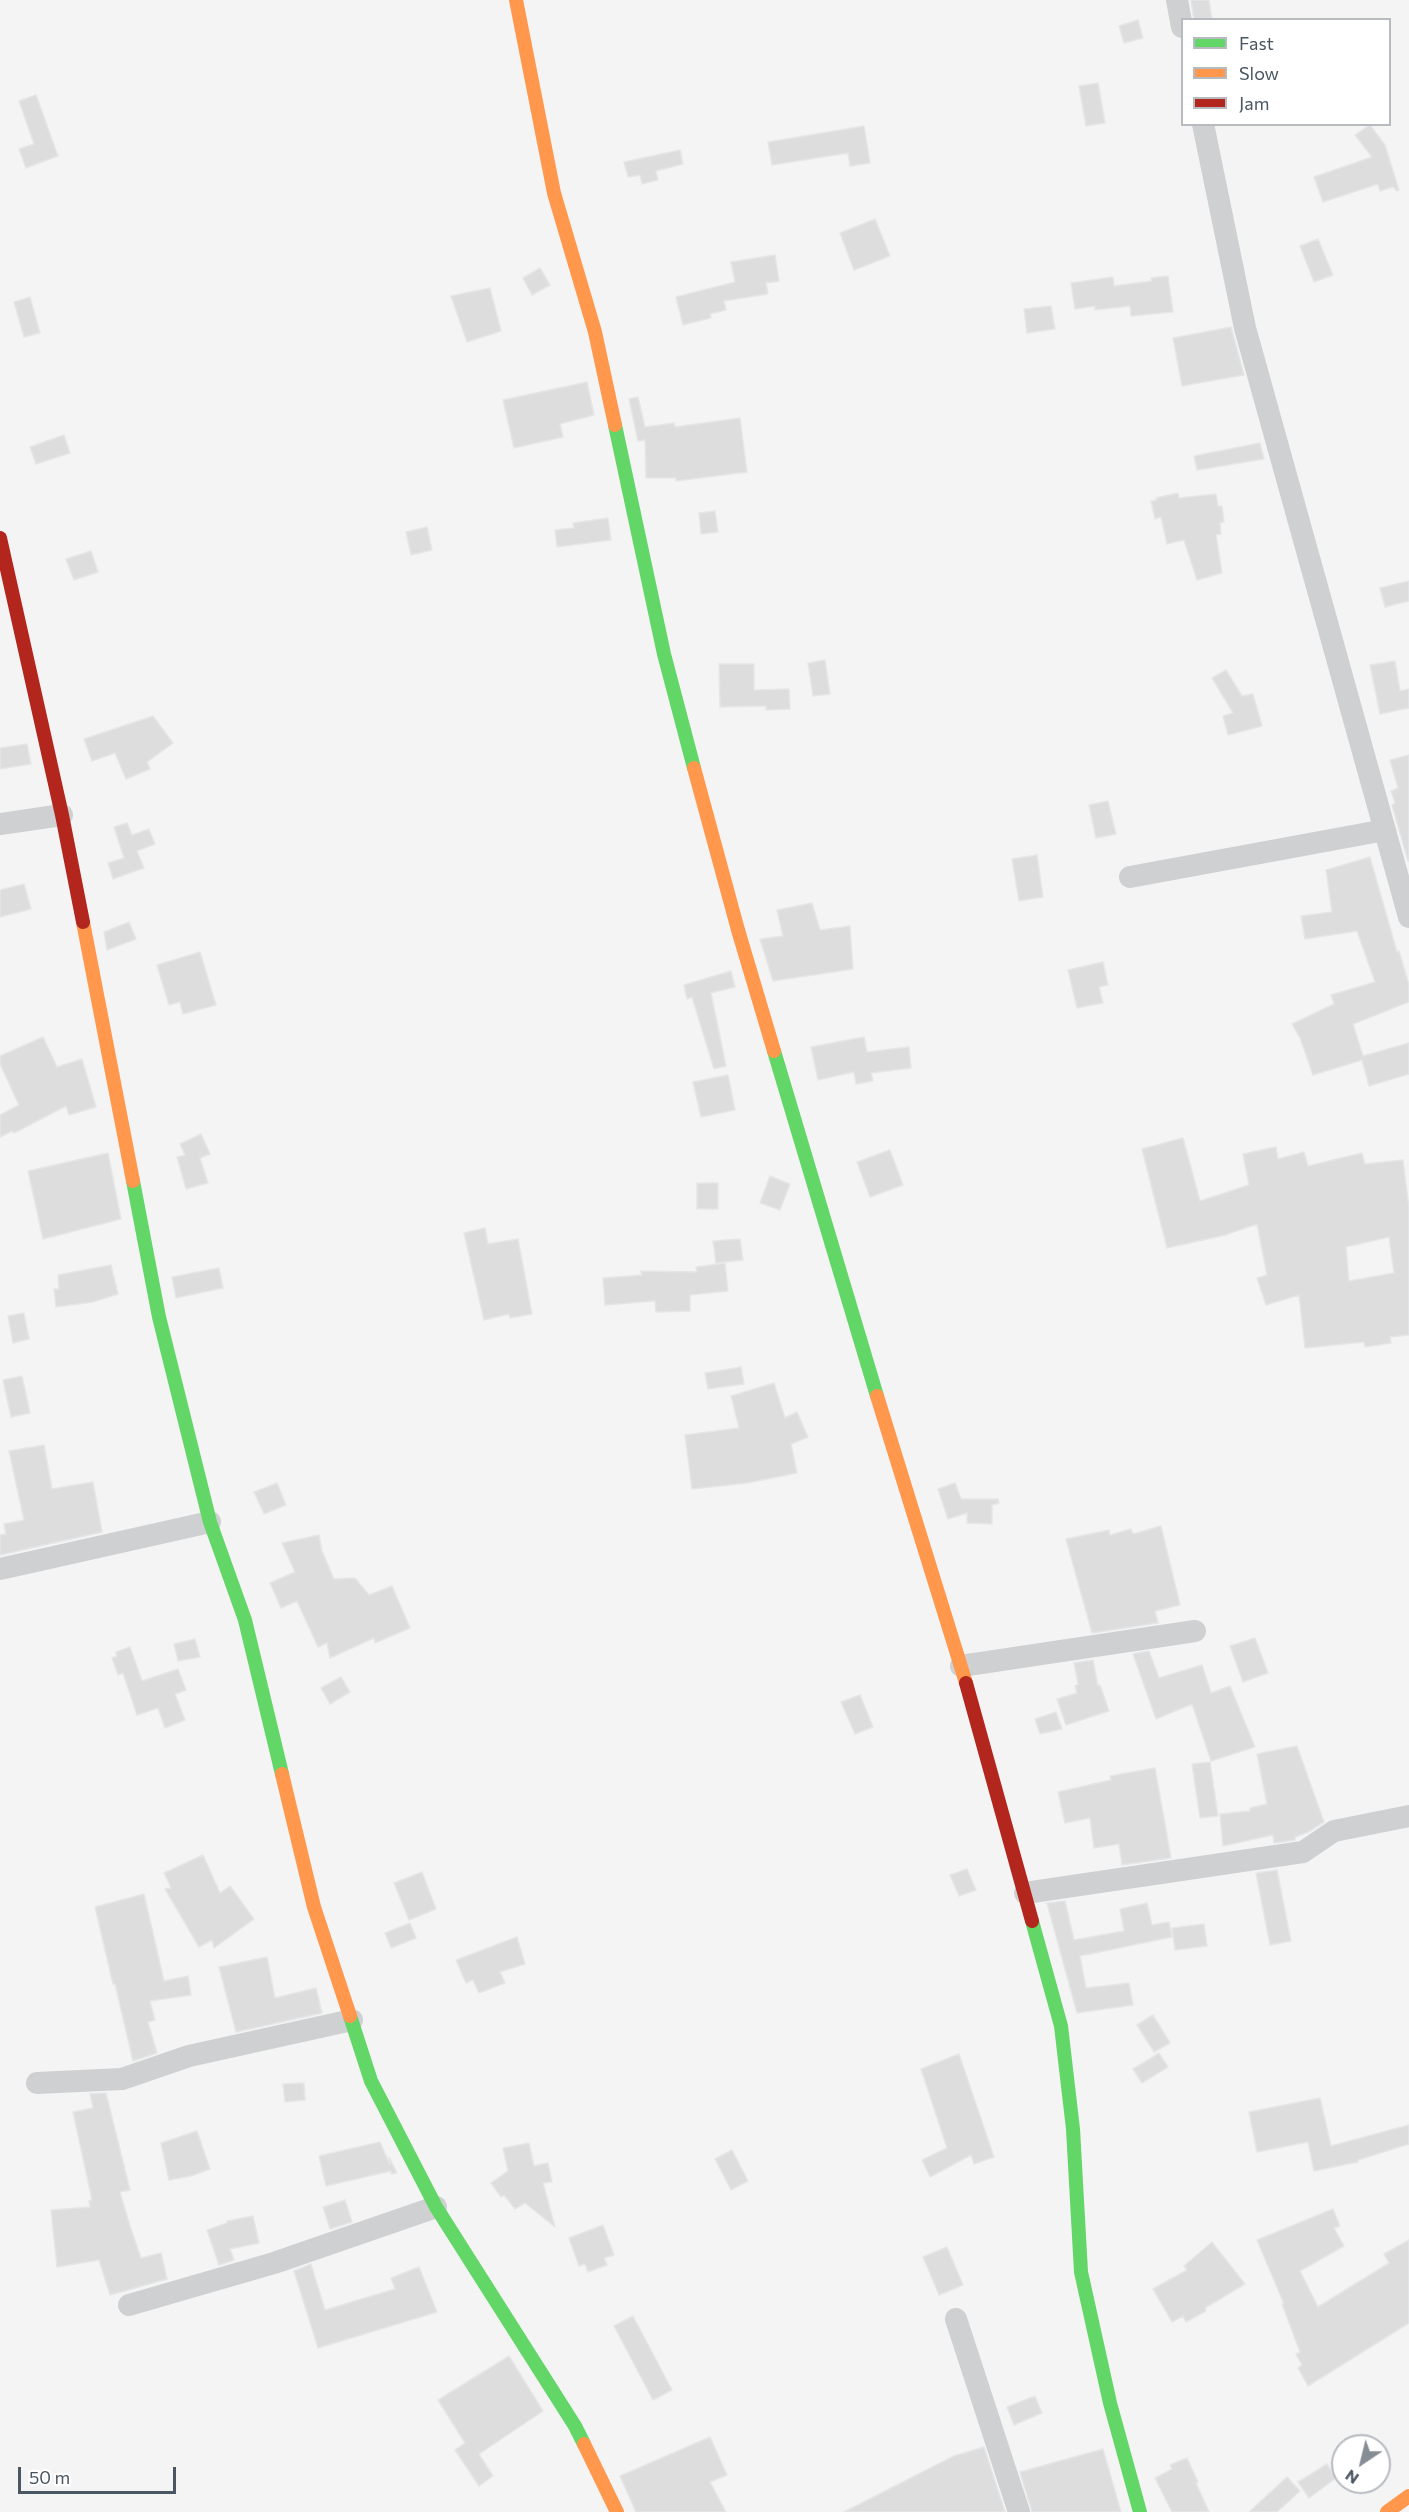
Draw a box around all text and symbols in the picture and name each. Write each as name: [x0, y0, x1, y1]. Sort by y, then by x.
legend: [1181, 18, 1391, 126]
text: Fast: [1239, 32, 1274, 54]
text: Slow: [1239, 62, 1279, 84]
text: Jam: [1239, 92, 1269, 114]
north arrow: [1331, 2434, 1391, 2494]
scale bar: [21, 2455, 178, 2493]
text: 50 m: [29, 2466, 70, 2488]
text: N: [1341, 2466, 1362, 2489]

